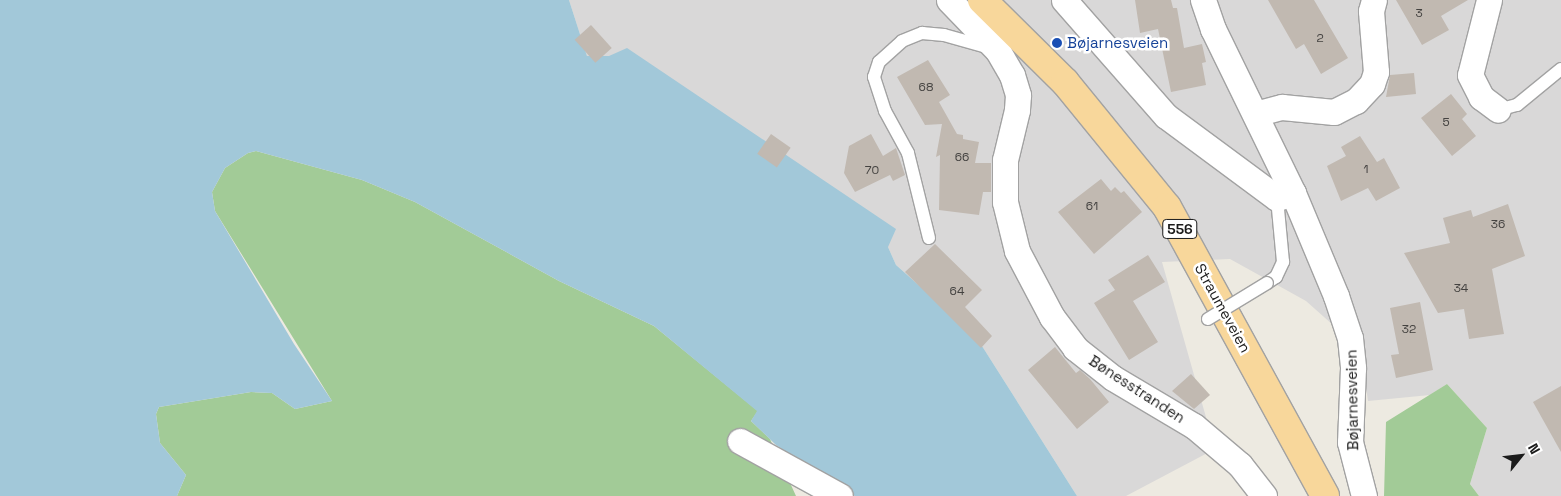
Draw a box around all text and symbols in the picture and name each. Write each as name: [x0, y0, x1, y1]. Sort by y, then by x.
house number: 3: [1415, 7, 1423, 21]
house number: 2: [1316, 32, 1324, 46]
place label: Bøjarnesveien: [1067, 34, 1168, 52]
marker: Bøjarnesveien: [1051, 37, 1063, 49]
house number: 68: [919, 81, 933, 95]
house number: 5: [1442, 116, 1450, 130]
house number: 66: [955, 151, 969, 165]
house number: 1: [1363, 163, 1369, 177]
house number: 70: [865, 164, 879, 178]
house number: 61: [1086, 200, 1098, 214]
road number: 556: [1161, 218, 1199, 240]
house number: 36: [1491, 218, 1505, 232]
street label: Straumeveien: [1191, 260, 1255, 356]
house number: 34: [1454, 282, 1468, 296]
house number: 64: [950, 285, 964, 299]
house number: 32: [1402, 323, 1416, 337]
street label: Bøjarnesveien: [1342, 349, 1362, 451]
street label: Bønesstranden: [1086, 351, 1188, 427]
north arrow: [1496, 431, 1546, 481]
text: N: [1524, 440, 1544, 457]

